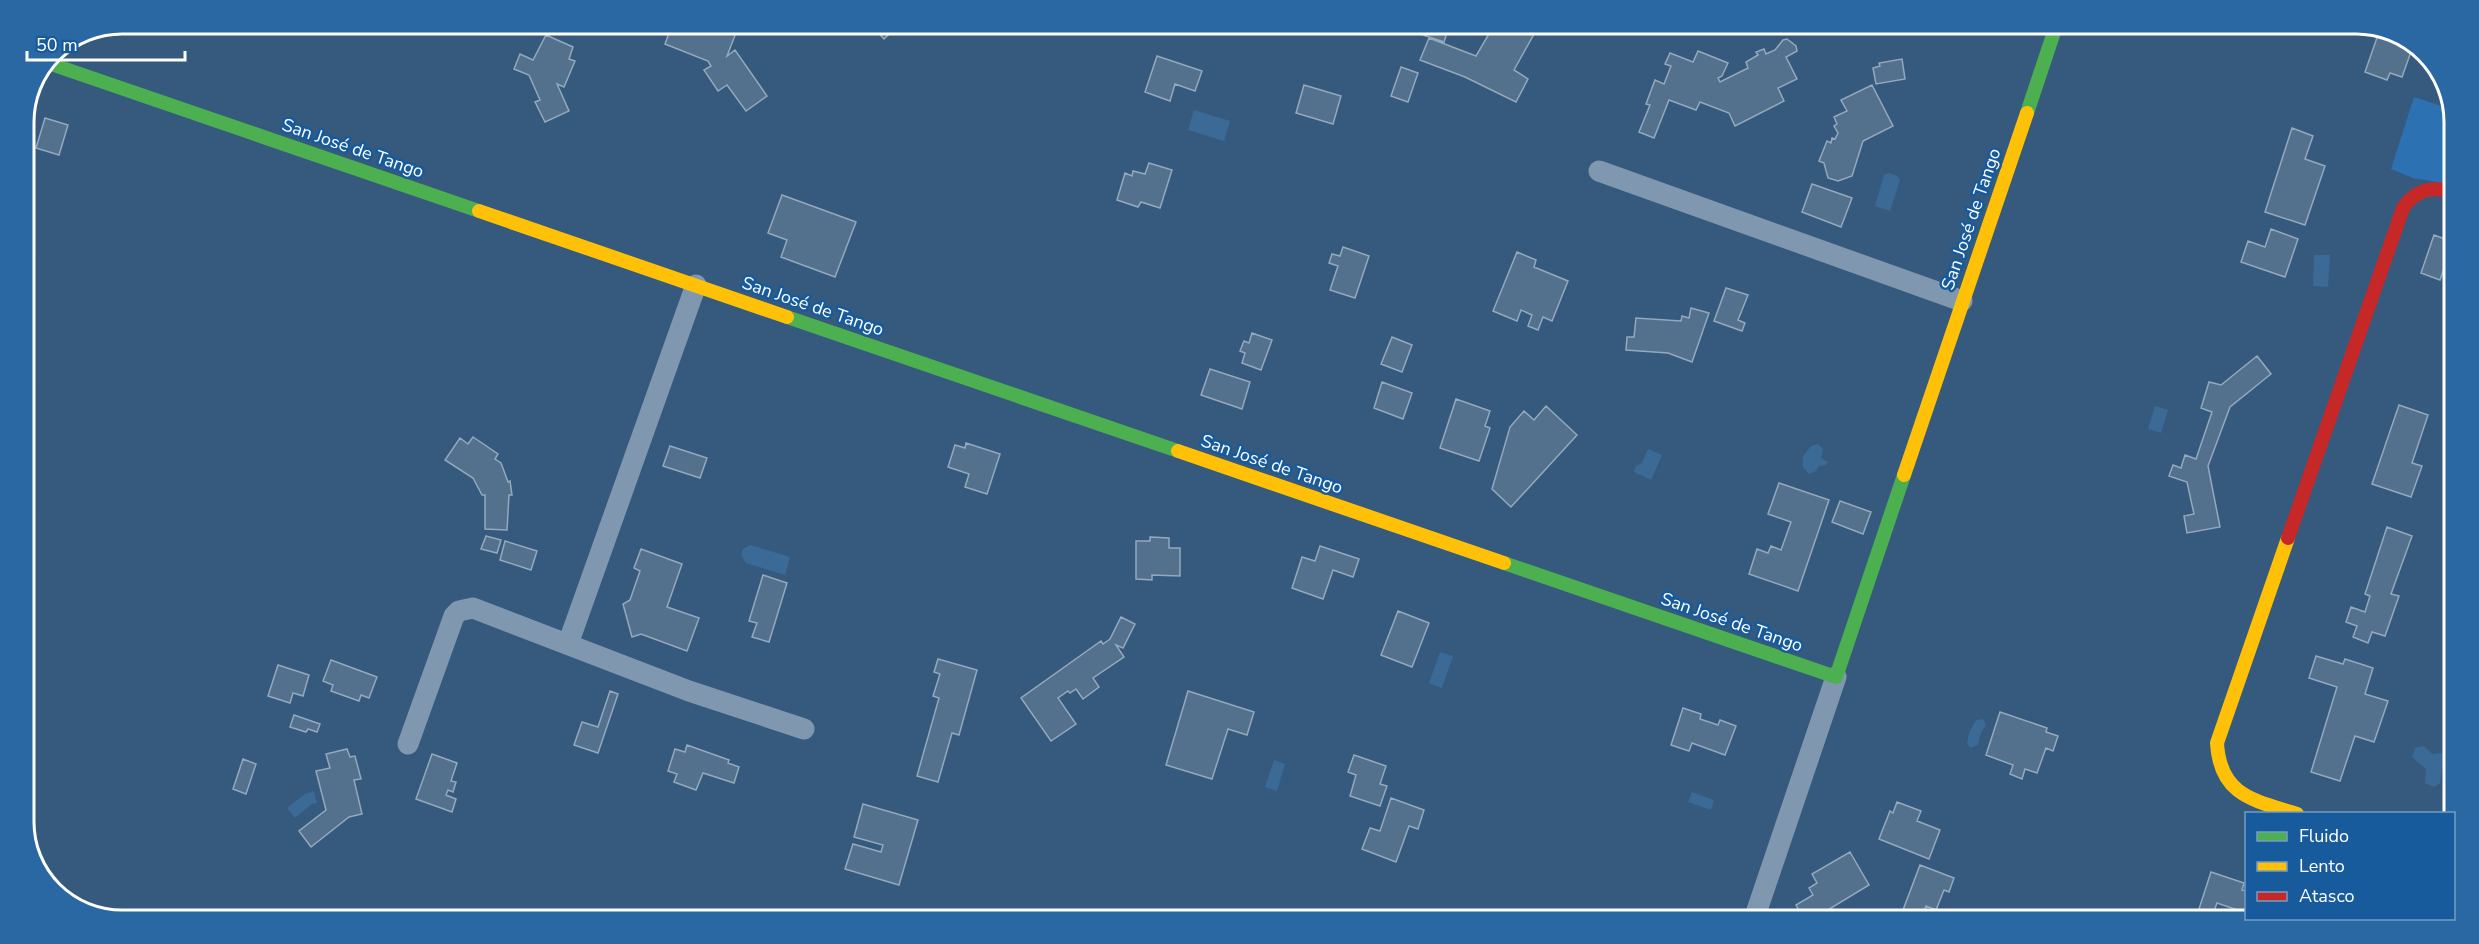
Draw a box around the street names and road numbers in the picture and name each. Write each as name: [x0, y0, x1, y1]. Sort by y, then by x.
street label: San José de Tango: [279, 112, 427, 184]
street label: San José de Tango: [1935, 145, 2007, 293]
street label: San José de Tango: [739, 270, 887, 342]
street label: San José de Tango: [1198, 428, 1346, 500]
street label: San José de Tango: [1658, 586, 1806, 658]

